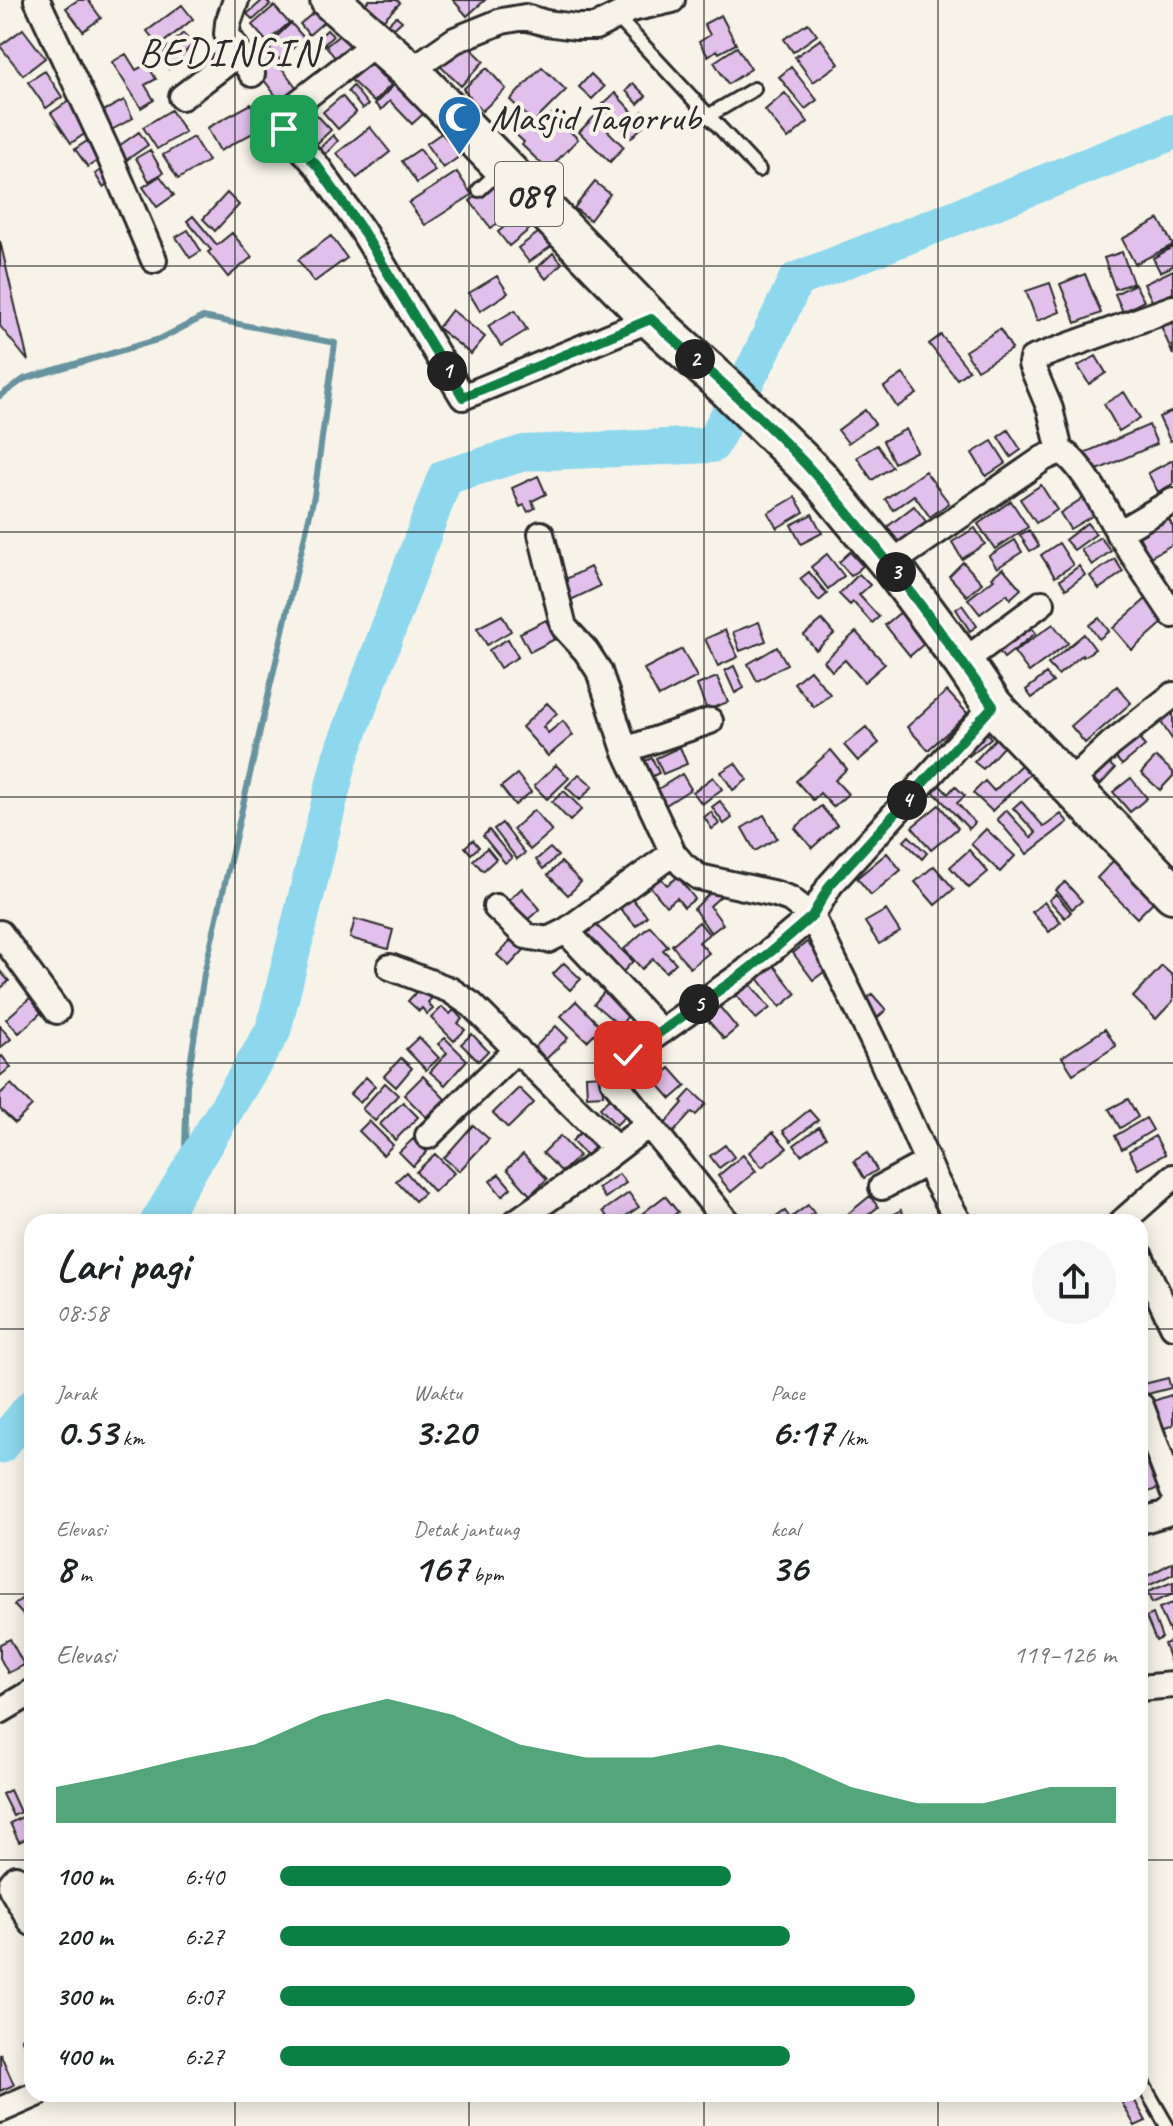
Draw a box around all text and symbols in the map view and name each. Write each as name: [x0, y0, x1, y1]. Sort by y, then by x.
district label: BEDINGIN: [139, 27, 323, 77]
mosque icon: Masjid Taqorrub: [435, 93, 483, 156]
place label: Masjid Taqorrub: [490, 94, 703, 141]
pin: [250, 95, 318, 163]
icon: arrive: [262, 107, 306, 151]
road number: 089: [495, 162, 563, 226]
pin: 2: [675, 339, 715, 379]
text: 2: [690, 345, 700, 373]
pin: 1: [427, 351, 467, 391]
text: 1: [442, 357, 452, 385]
pin: 3: [876, 552, 916, 592]
text: 3: [891, 558, 901, 586]
pin: 4: [887, 780, 927, 820]
text: 4: [902, 786, 912, 814]
pin: 5: [679, 984, 719, 1024]
text: 5: [694, 990, 704, 1018]
pin: [594, 1021, 662, 1089]
icon: check: [606, 1033, 650, 1077]
text: Lari pagi: [56, 1238, 189, 1293]
button: share: [1032, 1240, 1116, 1324]
text: 08:58: [56, 1296, 108, 1329]
text: Jarak: [56, 1379, 97, 1407]
text: Waktu: [413, 1379, 462, 1407]
text: Pace: [771, 1379, 805, 1407]
text: 0.53: [56, 1407, 117, 1457]
text: 3:20: [413, 1407, 475, 1457]
text: 6:17: [771, 1407, 833, 1457]
text: km: [117, 1424, 144, 1452]
text: /km: [833, 1424, 867, 1452]
text: Elevasi: [56, 1515, 106, 1543]
text: Detak jantung: [413, 1515, 519, 1543]
text: kcal: [771, 1515, 800, 1543]
text: 8: [56, 1543, 74, 1593]
text: 167: [413, 1543, 468, 1593]
text: 36: [771, 1543, 808, 1593]
text: m: [74, 1560, 92, 1588]
text: bpm: [468, 1560, 504, 1588]
text: Elevasi: [56, 1638, 115, 1671]
text: 119–126 m: [1013, 1638, 1116, 1671]
text: 100 m: [56, 1860, 112, 1893]
text: 6:40: [184, 1860, 224, 1893]
text: 200 m: [56, 1920, 112, 1953]
text: 6:27: [184, 1920, 224, 1953]
text: 300 m: [56, 1980, 112, 2013]
text: 6:07: [184, 1980, 224, 2013]
text: 400 m: [56, 2040, 112, 2073]
text: 6:27: [184, 2040, 224, 2073]

